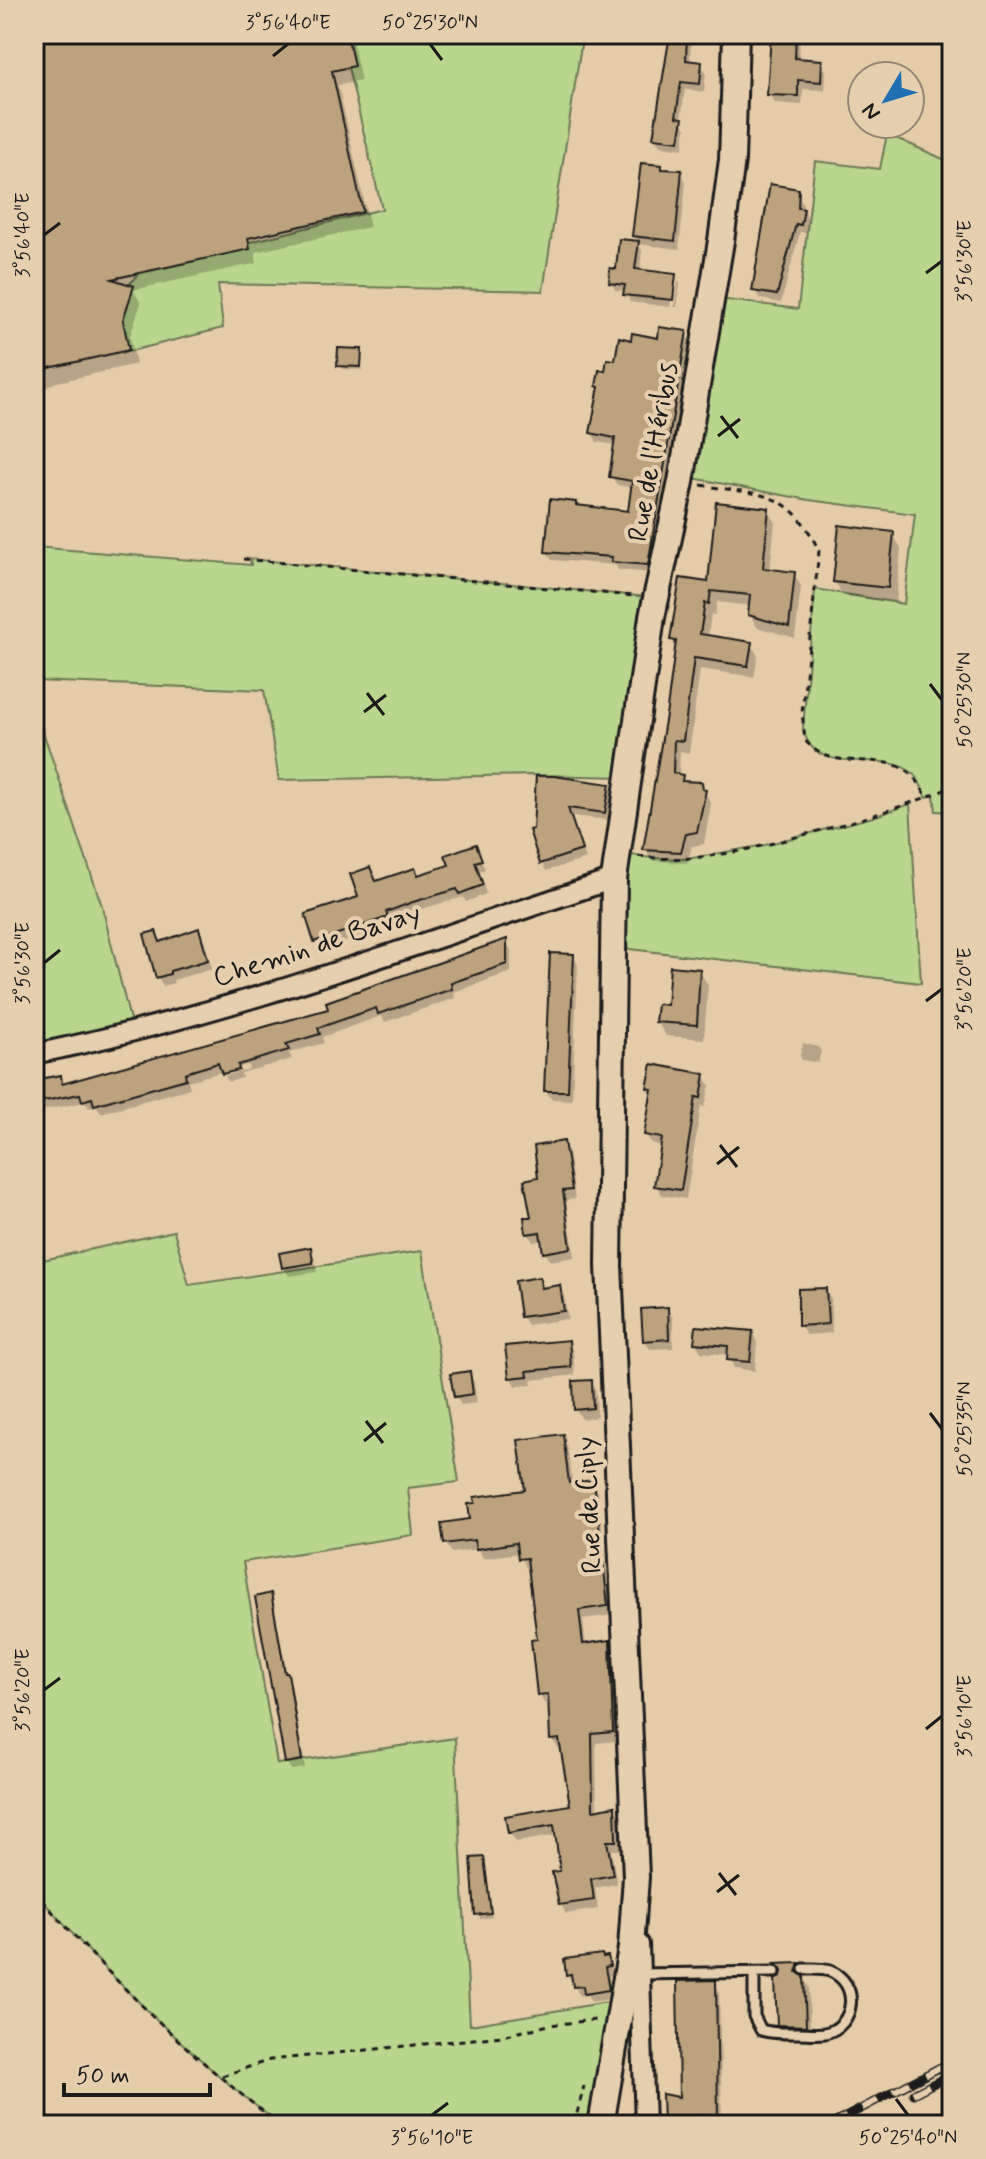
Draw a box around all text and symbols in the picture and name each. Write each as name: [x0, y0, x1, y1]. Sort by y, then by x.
text: 3°56'40"E: [245, 10, 331, 37]
text: 50°25'30"N: [382, 10, 478, 37]
north arrow: [846, 60, 926, 140]
text: N: [856, 97, 887, 125]
text: 3°56'40"E: [10, 192, 37, 278]
text: 3°56'30"E: [952, 220, 979, 302]
street label: Rue de l'Héribus: [620, 359, 688, 545]
text: 50°25'30"N: [952, 652, 979, 748]
street label: Chemin de Bavay: [209, 895, 425, 997]
text: 3°56'30"E: [10, 922, 37, 1004]
text: 3°56'20"E: [952, 947, 979, 1031]
text: 50°25'35"N: [952, 1381, 979, 1477]
street label: Rue de Ciply: [568, 1435, 612, 1575]
text: 3°56'20"E: [10, 1648, 37, 1732]
text: 3°56'10"E: [952, 1675, 979, 1757]
scale bar: [64, 2047, 210, 2097]
text: 50 m: [76, 2061, 130, 2092]
text: 3°56'10"E: [391, 2125, 473, 2152]
text: 50°25'40"N: [859, 2125, 957, 2152]

